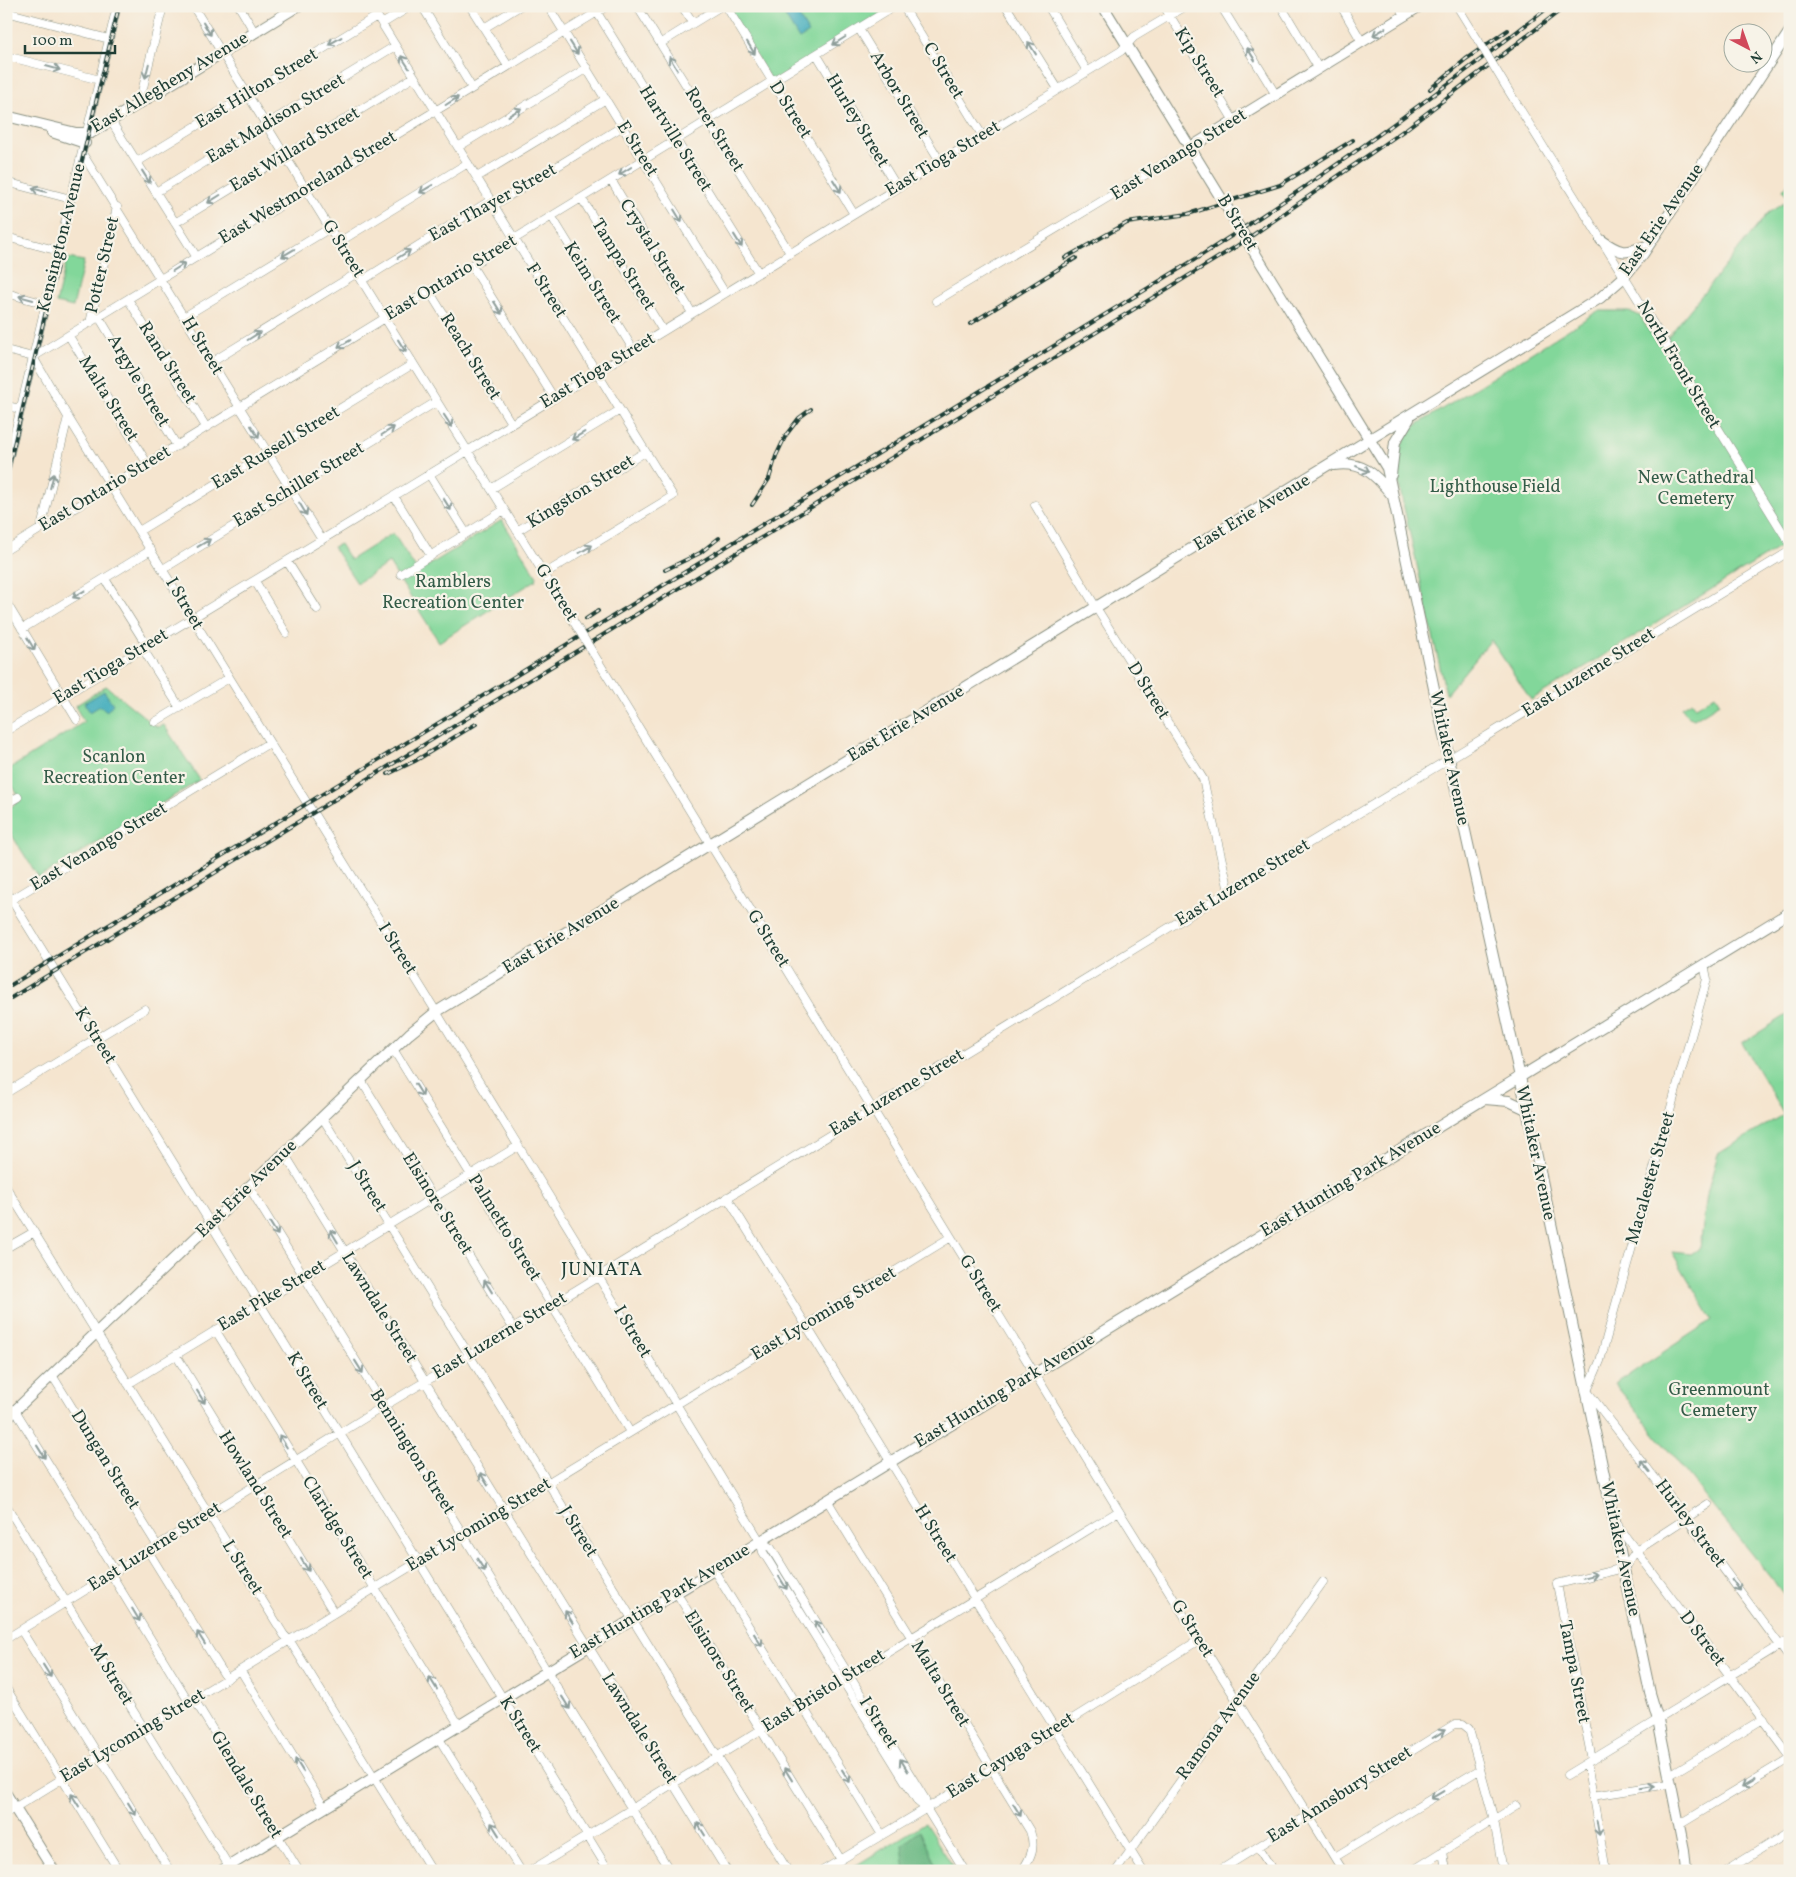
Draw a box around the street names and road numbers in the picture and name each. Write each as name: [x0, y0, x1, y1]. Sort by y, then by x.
street label: Kip Street: [1168, 23, 1230, 103]
street label: East Allegheny Avenue: [87, 26, 253, 140]
street label: C Street: [916, 38, 970, 104]
street label: East Hilton Street: [191, 42, 323, 136]
street label: Arbor Street: [863, 47, 935, 143]
street label: East Madison Street: [202, 68, 350, 170]
street label: Hurley Street: [819, 70, 895, 172]
street label: D Street: [762, 76, 818, 144]
street label: Hartville Street: [632, 81, 718, 197]
street label: Rorer Street: [678, 83, 750, 177]
street label: East Willard Street: [225, 101, 365, 199]
street label: East Venango Street: [1106, 103, 1252, 207]
street label: East Tioga Street: [881, 115, 1005, 203]
street label: E Street: [610, 116, 664, 182]
street label: East Westmoreland Street: [214, 125, 402, 251]
street label: East Thayer Street: [425, 157, 561, 249]
street label: East Erie Avenue: [1614, 159, 1710, 281]
street label: Kensington Avenue: [31, 161, 93, 315]
street label: B Street: [1210, 190, 1264, 256]
street label: Crystal Street: [613, 195, 691, 299]
street label: Potter Street: [80, 214, 126, 316]
street label: Tampa Street: [585, 214, 661, 316]
street label: G Street: [315, 215, 371, 283]
street label: East Ontario Street: [380, 229, 522, 327]
street label: Keim Street: [557, 237, 627, 329]
street label: F Street: [519, 259, 573, 323]
street label: North Front Street: [1630, 296, 1726, 434]
street label: Reach Street: [433, 309, 507, 405]
street label: H Street: [175, 312, 229, 380]
street label: Rand Street: [132, 317, 202, 409]
street label: East Tioga Street: [536, 327, 660, 415]
street label: Argyle Street: [101, 330, 175, 432]
street label: Malta Street: [72, 351, 144, 447]
street label: East Russell Street: [207, 400, 345, 496]
street label: East Schiller Street: [229, 436, 369, 534]
street label: East Ontario Street: [34, 440, 176, 538]
street label: Kingston Street: [522, 449, 640, 535]
street label: East Erie Avenue: [1189, 468, 1315, 558]
street label: G Street: [528, 559, 584, 627]
street label: I Street: [159, 573, 209, 635]
street label: East Luzerne Street: [1518, 622, 1660, 724]
street label: East Tioga Street: [49, 623, 173, 711]
street label: D Street: [1120, 657, 1176, 725]
street label: East Erie Avenue: [843, 679, 969, 769]
street label: Whitaker Avenue: [1422, 688, 1476, 828]
street label: East Venango Street: [26, 796, 172, 898]
street label: East Luzerne Street: [1171, 833, 1315, 933]
street label: East Erie Avenue: [498, 891, 624, 981]
street label: G Street: [740, 905, 796, 973]
street label: I Street: [371, 918, 423, 980]
street label: K Street: [68, 1003, 122, 1069]
street label: East Luzerne Street: [825, 1043, 969, 1143]
street label: Whitaker Avenue: [1508, 1083, 1562, 1223]
street label: Macalester Street: [1620, 1109, 1682, 1247]
street label: East Hunting Park Avenue: [1256, 1116, 1446, 1244]
street label: East Erie Avenue: [191, 1134, 303, 1244]
street label: Elsinore Street: [396, 1148, 478, 1260]
street label: J Street: [341, 1156, 393, 1218]
street label: Palmetto Street: [461, 1170, 547, 1286]
street label: Lawndale Street: [335, 1248, 423, 1368]
street label: G Street: [952, 1250, 1008, 1318]
street label: East Pike Street: [213, 1254, 331, 1338]
street label: East Lycoming Street: [747, 1261, 901, 1367]
street label: East Luzerne Street: [428, 1286, 572, 1386]
street label: I Street: [607, 1301, 657, 1363]
street label: East Hunting Park Avenue: [910, 1327, 1100, 1455]
street label: K Street: [280, 1348, 334, 1414]
street label: Bennington Street: [363, 1384, 461, 1520]
street label: Dungan Street: [64, 1405, 146, 1515]
street label: Howland Street: [212, 1426, 298, 1544]
street label: Claridge Street: [295, 1471, 379, 1585]
street label: East Lycoming Street: [402, 1472, 556, 1578]
street label: Hurley Street: [1648, 1475, 1732, 1573]
street label: Whitaker Avenue: [1593, 1479, 1647, 1619]
street label: East Luzerne Street: [84, 1496, 226, 1598]
street label: H Street: [907, 1500, 963, 1568]
street label: J Street: [552, 1501, 604, 1563]
street label: L Street: [215, 1536, 269, 1600]
street label: East Hunting Park Avenue: [565, 1538, 755, 1666]
street label: G Street: [1164, 1595, 1220, 1663]
street label: Elsinore Street: [678, 1606, 760, 1718]
street label: D Street: [1673, 1606, 1731, 1672]
street label: Tampa Street: [1552, 1618, 1596, 1726]
street label: Malta Street: [904, 1636, 976, 1732]
street label: M Street: [83, 1640, 139, 1710]
street label: East Bristol Street: [758, 1643, 890, 1739]
street label: Ramona Avenue: [1171, 1666, 1267, 1786]
street label: Lawndale Street: [595, 1669, 683, 1789]
street label: East Lycoming Street: [56, 1683, 210, 1789]
street label: K Street: [493, 1692, 547, 1758]
street label: I Street: [852, 1692, 904, 1754]
street label: East Cayuga Street: [942, 1707, 1080, 1805]
street label: Glendale Street: [204, 1726, 288, 1844]
street label: East Annsbury Street: [1263, 1740, 1417, 1850]

